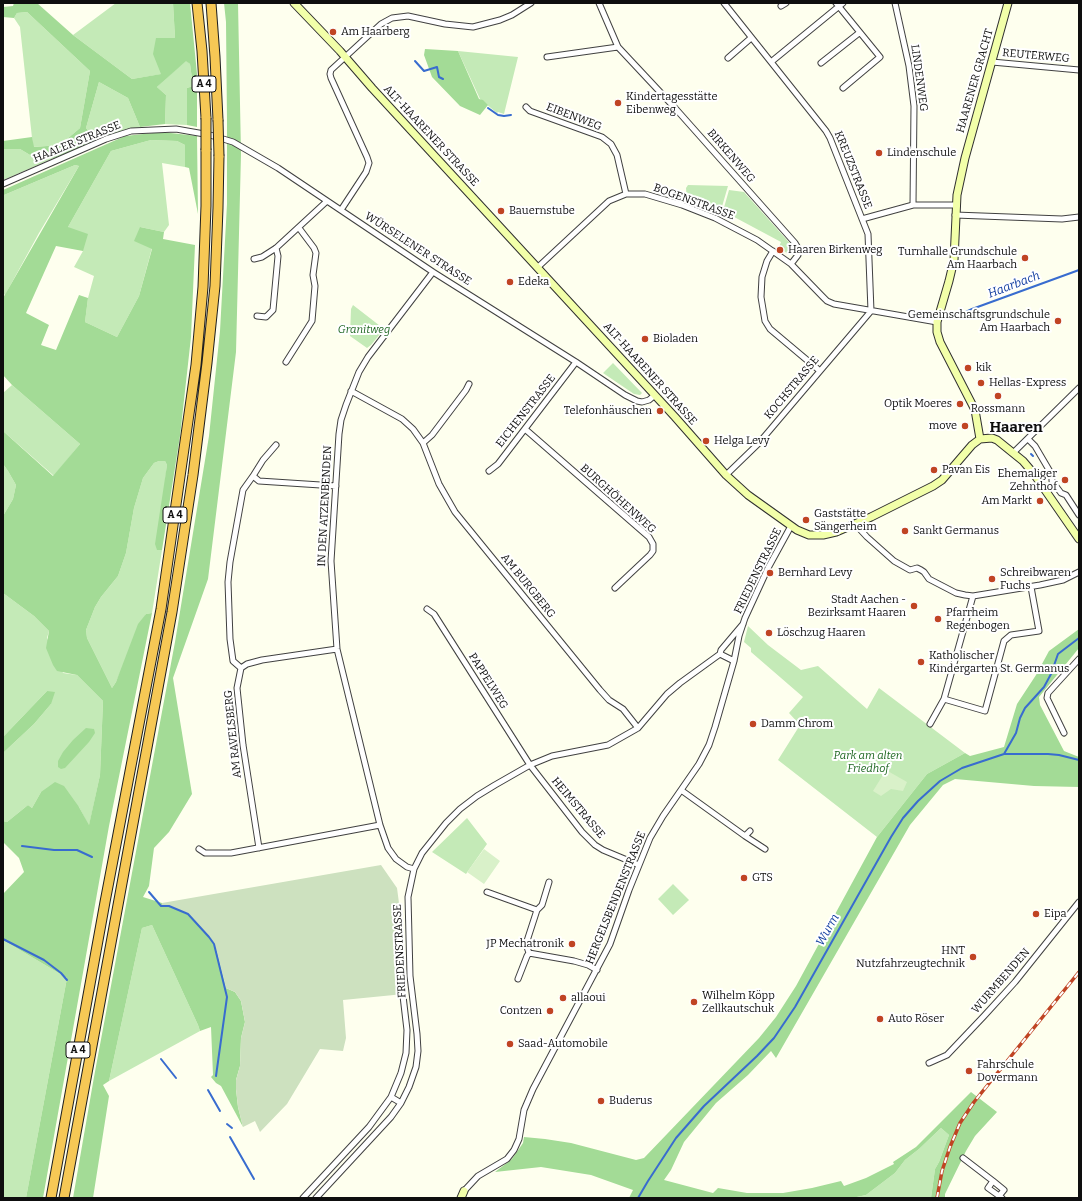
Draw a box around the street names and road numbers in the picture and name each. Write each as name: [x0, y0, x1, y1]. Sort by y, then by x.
street label: HAARENER GRACHT: [954, 27, 996, 135]
street label: LINDENWEG: [908, 44, 930, 112]
street label: REUTERWEG: [1002, 46, 1070, 66]
road number: A 4: [192, 76, 216, 92]
street label: ALT-HAARENER STRASSE: [381, 83, 481, 189]
street label: EIBENWEG: [544, 100, 604, 134]
street label: HAALER STRASSE: [31, 118, 123, 166]
street label: BIRKENWEG: [704, 127, 758, 185]
street label: KREUZSTRASSE: [831, 129, 875, 211]
street label: BOGENSTRASSE: [652, 181, 736, 223]
street label: WÜRSELENER STRASSE: [362, 210, 474, 288]
street label: ALT-HAARENER STRASSE: [600, 320, 700, 428]
street label: KOCHSTRASSE: [762, 354, 822, 422]
street label: EICHENSTRASSE: [493, 372, 559, 450]
street label: IN DEN ATZENBENDEN: [315, 445, 335, 567]
street label: BURGHÖHENWEG: [578, 462, 658, 536]
road number: A 4: [163, 507, 187, 523]
street label: FRIEDENSTRASSE: [731, 526, 785, 616]
street label: AM BURGBERG: [498, 551, 558, 621]
street label: PAPPELWEG: [466, 651, 510, 711]
street label: AM RAVELSBERG: [222, 689, 244, 779]
street label: HEIMSTRASSE: [549, 775, 607, 841]
street label: HERGELSBENDENSTRASSE: [583, 830, 649, 966]
street label: FRIEDENSTRASSE: [391, 904, 409, 998]
street label: WURMBENDEN: [969, 946, 1033, 1016]
road number: A 4: [66, 1042, 90, 1058]

